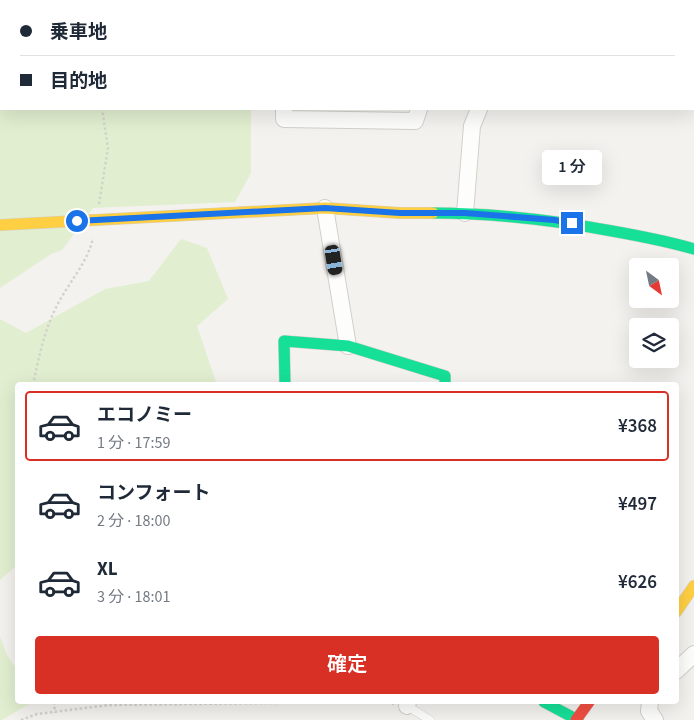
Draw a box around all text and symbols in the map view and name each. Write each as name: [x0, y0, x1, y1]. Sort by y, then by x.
text: 乗車地: [50, 19, 107, 46]
text: 目的地: [50, 68, 107, 95]
callout: 1 分: [542, 150, 602, 186]
text: 1 分: [558, 156, 586, 178]
route start: [66, 210, 88, 232]
route end: [561, 212, 583, 234]
car: [324, 244, 343, 276]
north arrow: [629, 258, 679, 308]
map controls: [629, 258, 679, 368]
button: layers: [629, 318, 679, 368]
text: エコノミー: [97, 402, 192, 429]
icon: car: [37, 404, 82, 449]
text: ¥368: [618, 413, 657, 440]
text: 1 分 · 17:59: [97, 432, 170, 454]
text: コンフォート: [97, 480, 210, 507]
icon: car: [37, 482, 82, 527]
text: ¥497: [618, 491, 657, 518]
text: 2 分 · 18:00: [97, 510, 170, 532]
text: XL: [97, 556, 118, 583]
icon: car: [37, 560, 82, 605]
text: ¥626: [618, 569, 657, 596]
text: 3 分 · 18:01: [97, 586, 170, 608]
button: 確定: [35, 636, 659, 694]

